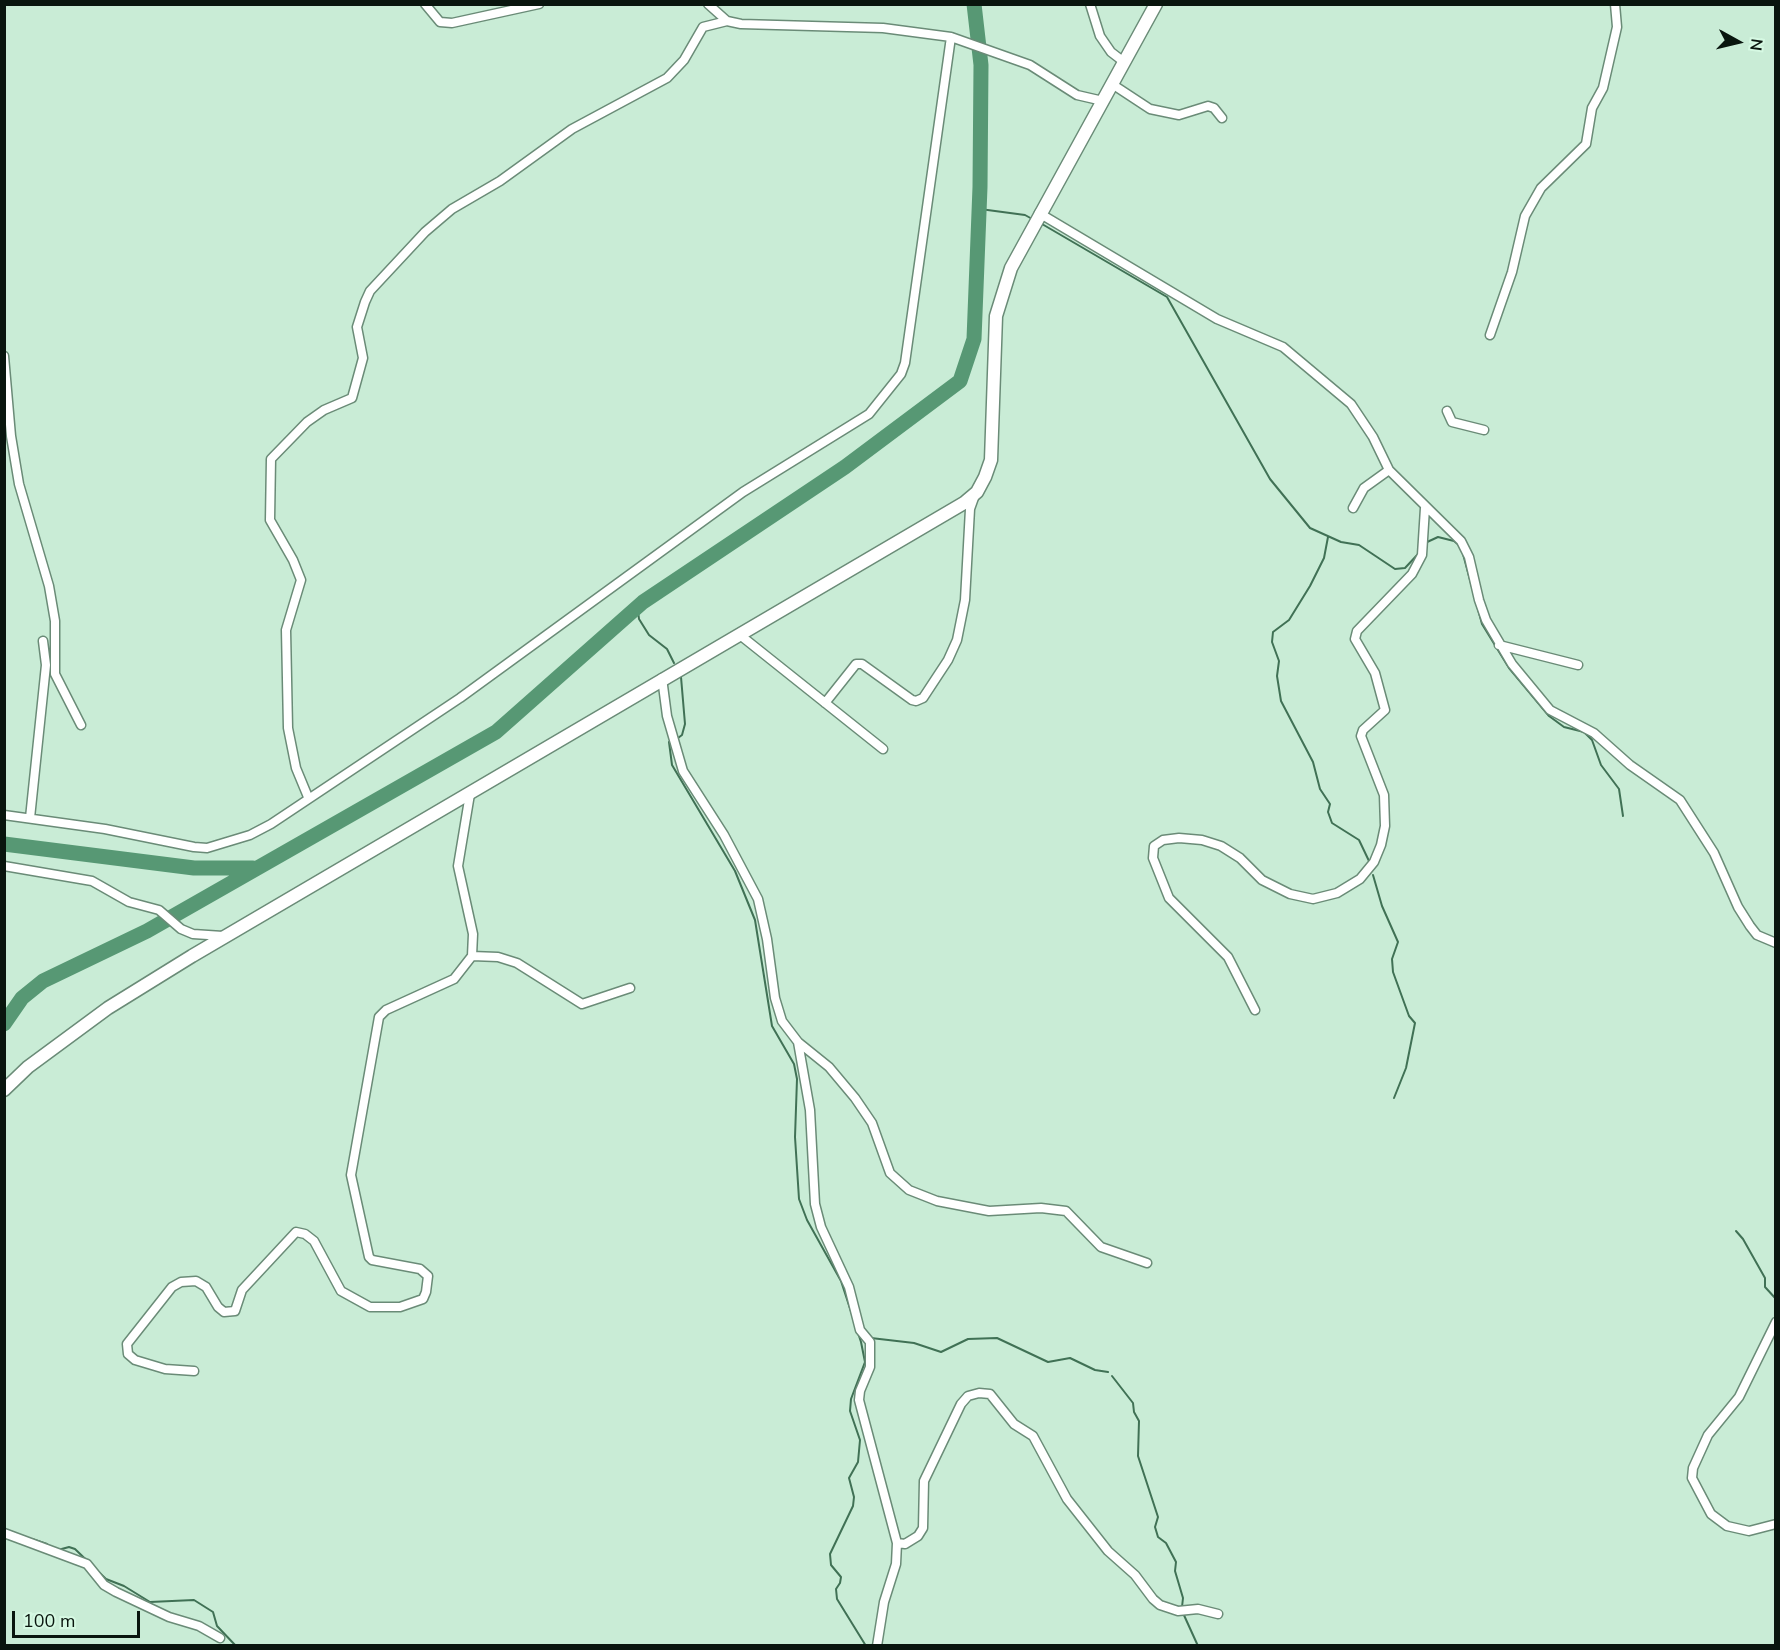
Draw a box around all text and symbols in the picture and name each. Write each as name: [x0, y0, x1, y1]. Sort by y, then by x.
north arrow: [1708, 12, 1768, 72]
text: N: [1744, 37, 1768, 52]
scale bar: [15, 1599, 142, 1637]
text: 100 m: [23, 1609, 75, 1633]

